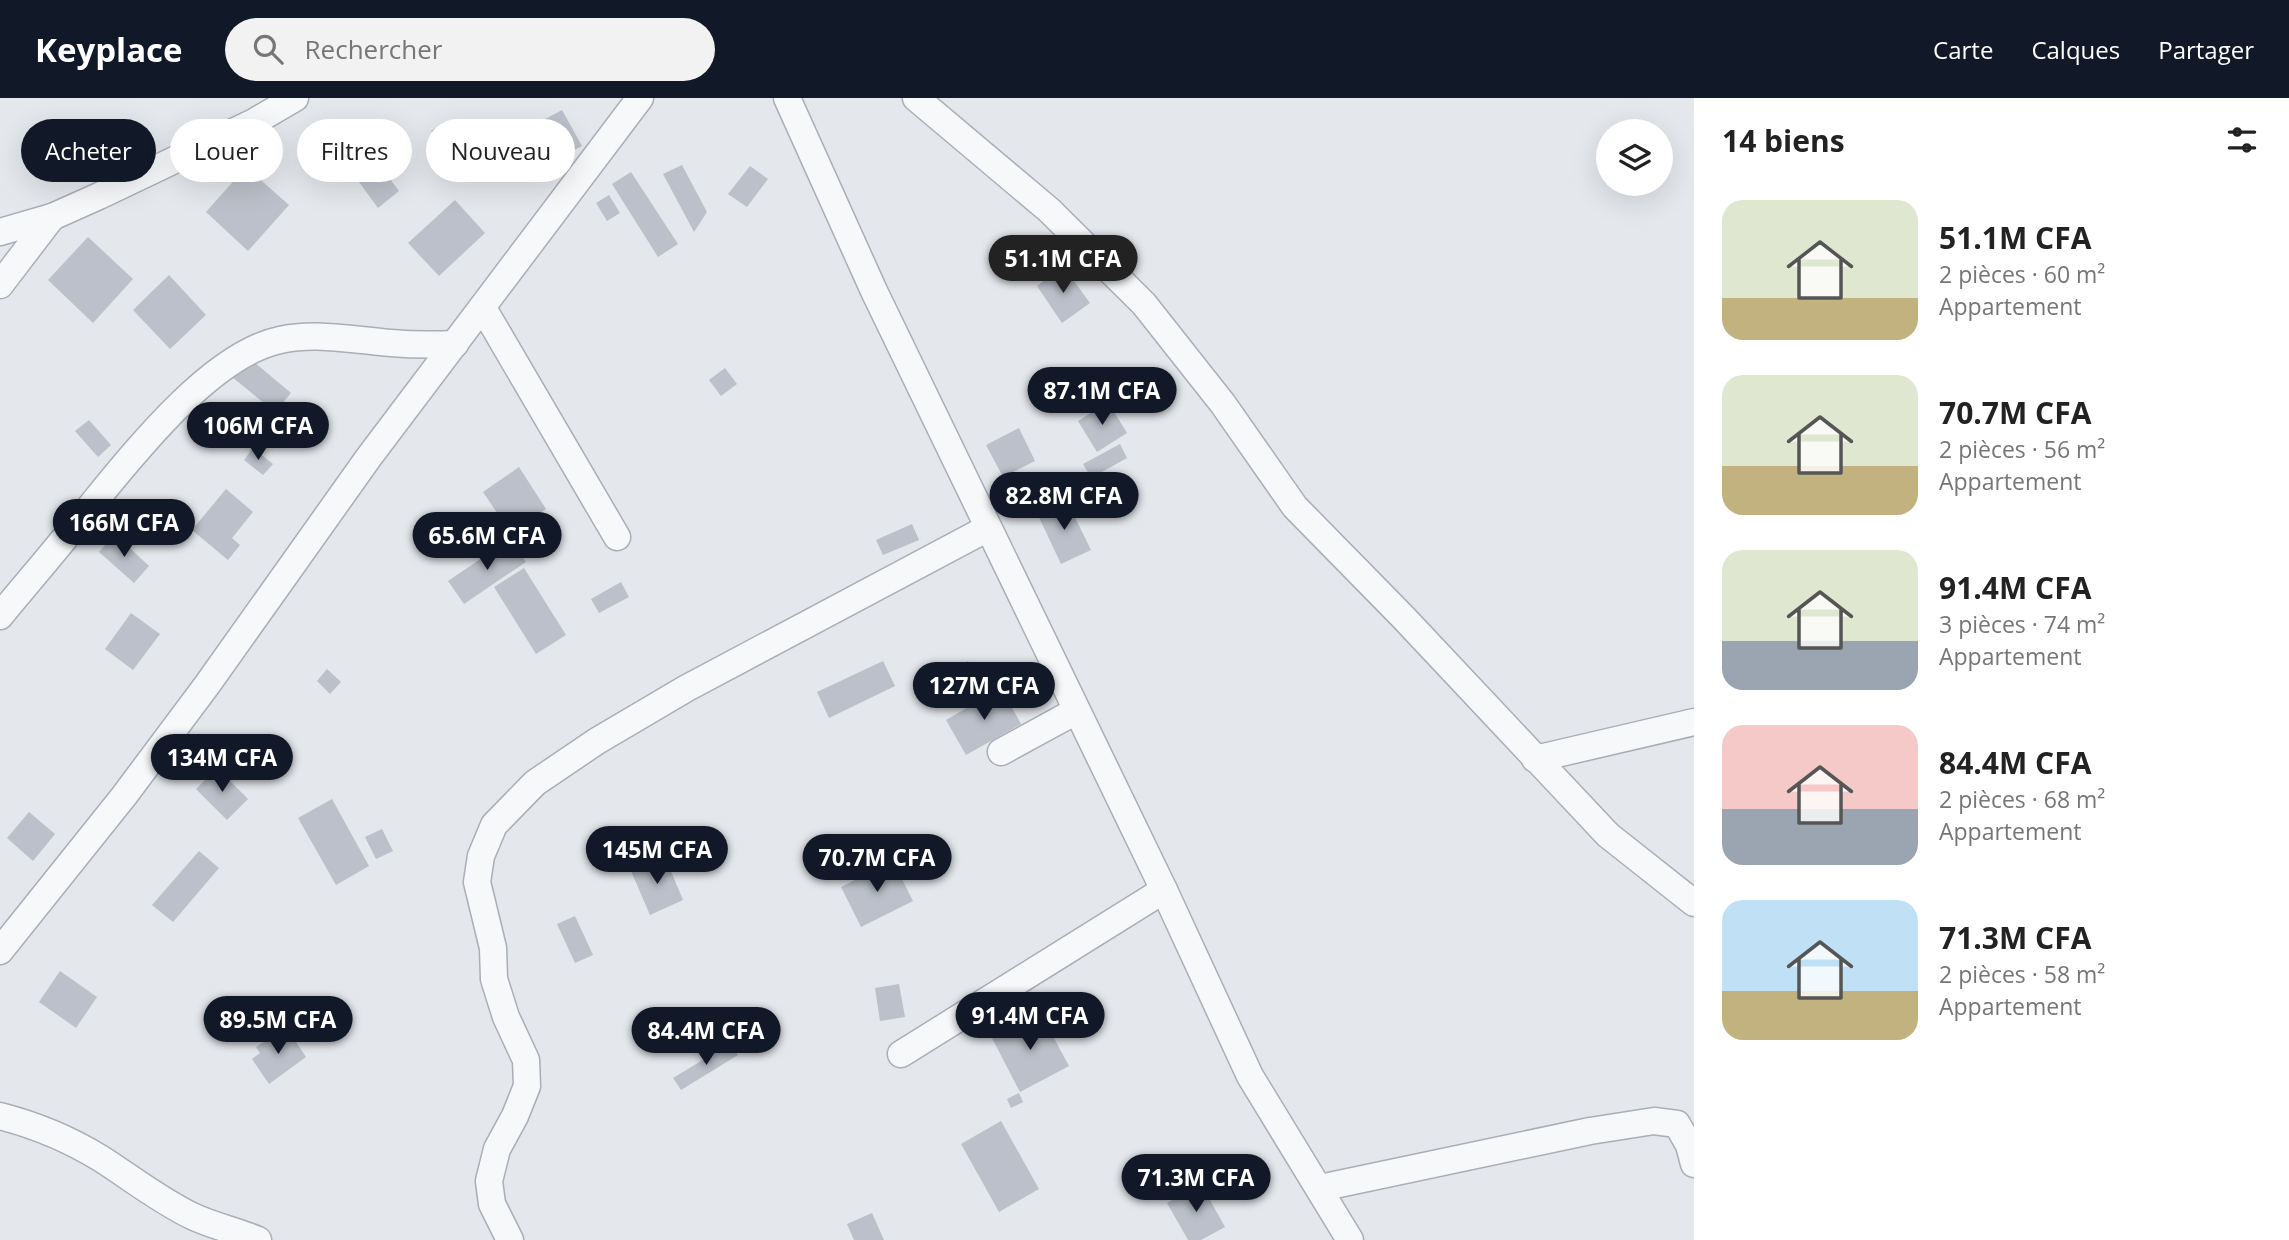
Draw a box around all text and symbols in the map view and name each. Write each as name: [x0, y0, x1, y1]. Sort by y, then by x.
search box: [225, 18, 715, 81]
text: Keyplace: [35, 27, 183, 72]
icon: search: [249, 30, 287, 68]
text: Rechercher: [305, 31, 442, 67]
text: Carte: [1933, 33, 1993, 66]
text: Calques: [2031, 33, 2120, 66]
text: Partager: [2158, 33, 2254, 66]
chip: Acheter: [21, 119, 156, 182]
chip: Louer: [170, 119, 283, 182]
chip: Filtres: [297, 119, 412, 182]
chip: Nouveau: [426, 119, 575, 182]
map controls: [1596, 119, 1673, 196]
button: layers: [1596, 119, 1673, 196]
text: 14 biens: [1722, 120, 1845, 161]
icon: filters: [2223, 121, 2261, 159]
text: 51.1M CFA: [1939, 217, 2091, 258]
icon: home: [1778, 228, 1862, 312]
pin: 51.1M CFA: [983, 236, 1143, 295]
text: 51.1M CFA: [1005, 242, 1121, 274]
text: 2 pièces · 60 m²: [1939, 258, 2105, 290]
text: Appartement: [1939, 290, 2082, 322]
pin: 87.1M CFA: [1022, 368, 1182, 427]
text: 87.1M CFA: [1044, 374, 1160, 406]
text: 70.7M CFA: [1939, 392, 2091, 433]
pin: 106M CFA: [186, 402, 330, 462]
icon: home: [1778, 403, 1862, 487]
text: 106M CFA: [203, 409, 313, 441]
text: 2 pièces · 56 m²: [1939, 433, 2105, 465]
text: Appartement: [1939, 465, 2082, 497]
pin: 82.8M CFA: [984, 472, 1144, 532]
text: 82.8M CFA: [1006, 479, 1122, 511]
pin: 166M CFA: [52, 500, 196, 559]
text: 166M CFA: [69, 506, 179, 538]
pin: 65.6M CFA: [407, 512, 567, 572]
text: 65.6M CFA: [429, 519, 545, 551]
text: 91.4M CFA: [1939, 567, 2091, 608]
icon: home: [1778, 578, 1862, 662]
text: 3 pièces · 74 m²: [1939, 608, 2105, 640]
text: Appartement: [1939, 640, 2082, 672]
pin: 127M CFA: [912, 662, 1056, 722]
text: 127M CFA: [929, 669, 1039, 701]
pin: 134M CFA: [150, 734, 294, 794]
text: 134M CFA: [167, 741, 277, 773]
text: 84.4M CFA: [1939, 742, 2091, 783]
icon: home: [1778, 753, 1862, 837]
text: 2 pièces · 68 m²: [1939, 783, 2105, 815]
text: Appartement: [1939, 815, 2082, 847]
pin: 145M CFA: [585, 826, 729, 886]
text: 145M CFA: [602, 833, 712, 865]
pin: 70.7M CFA: [797, 834, 957, 894]
text: 70.7M CFA: [819, 841, 935, 873]
text: 71.3M CFA: [1939, 917, 2091, 958]
icon: home: [1778, 928, 1862, 1012]
text: 2 pièces · 58 m²: [1939, 958, 2105, 990]
text: Appartement: [1939, 990, 2082, 1022]
pin: 91.4M CFA: [950, 992, 1110, 1052]
pin: 89.5M CFA: [198, 996, 358, 1056]
text: 91.4M CFA: [972, 999, 1088, 1031]
text: 89.5M CFA: [220, 1003, 336, 1035]
pin: 84.4M CFA: [626, 1007, 786, 1067]
text: 84.4M CFA: [648, 1014, 764, 1046]
pin: 71.3M CFA: [1116, 1154, 1276, 1214]
text: 71.3M CFA: [1138, 1161, 1254, 1193]

